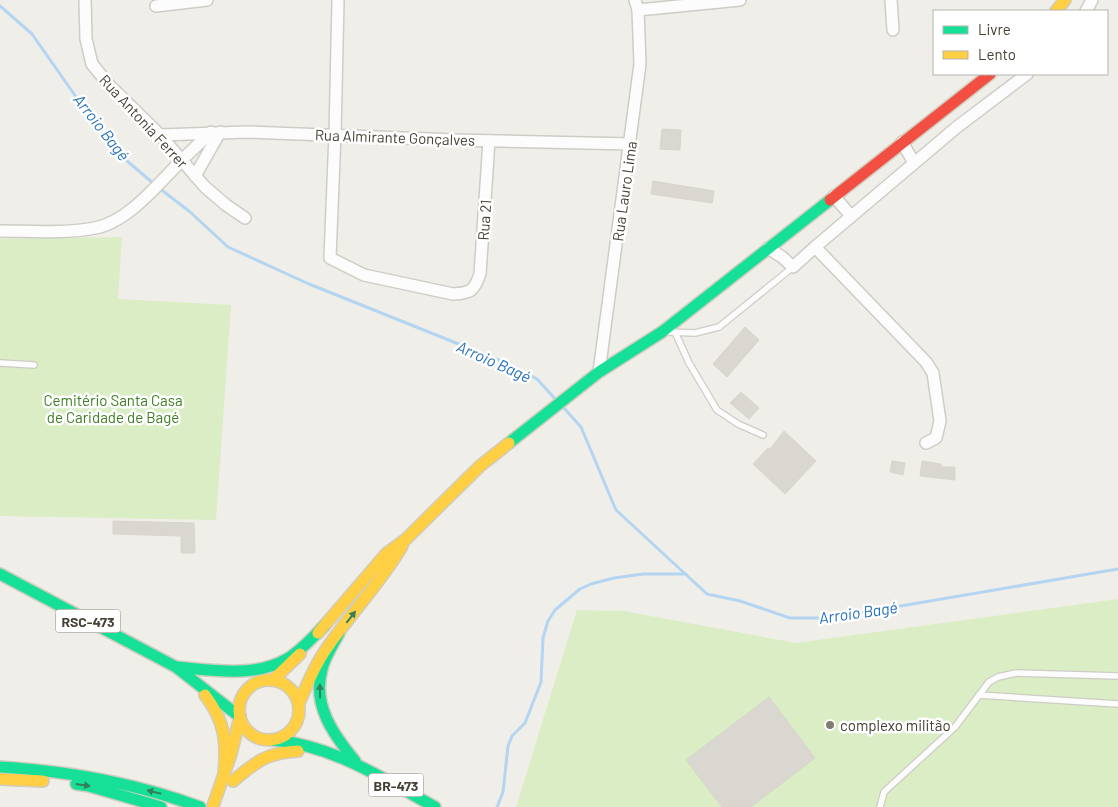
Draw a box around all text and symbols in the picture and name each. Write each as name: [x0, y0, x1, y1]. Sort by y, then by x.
legend: [933, 10, 1108, 75]
text: Livre: [978, 20, 1011, 38]
text: Lento: [978, 45, 1016, 63]
street label: Rua Antonia Ferrer: [96, 71, 192, 172]
water label: Arroio Bagé: [70, 90, 134, 164]
street label: Rua Almirante Gonçalves: [315, 125, 475, 149]
street label: Rua Lauro Lima: [608, 140, 640, 242]
street label: Rua 21: [474, 199, 494, 241]
water label: Arroio Bagé: [454, 336, 534, 386]
park label: Cemitério Santa Casa de Caridade de Bagé: [43, 391, 183, 426]
water label: Arroio Bagé: [817, 597, 899, 627]
road number: RSC-473: [56, 610, 120, 632]
one-way arrow: [346, 611, 357, 624]
one-way arrow: [316, 683, 324, 699]
place label: complexo militão: [840, 716, 951, 734]
marker: complexo militão: [824, 719, 836, 731]
road number: BR-473: [368, 774, 424, 796]
one-way arrow: [76, 782, 92, 790]
one-way arrow: [146, 788, 161, 796]

